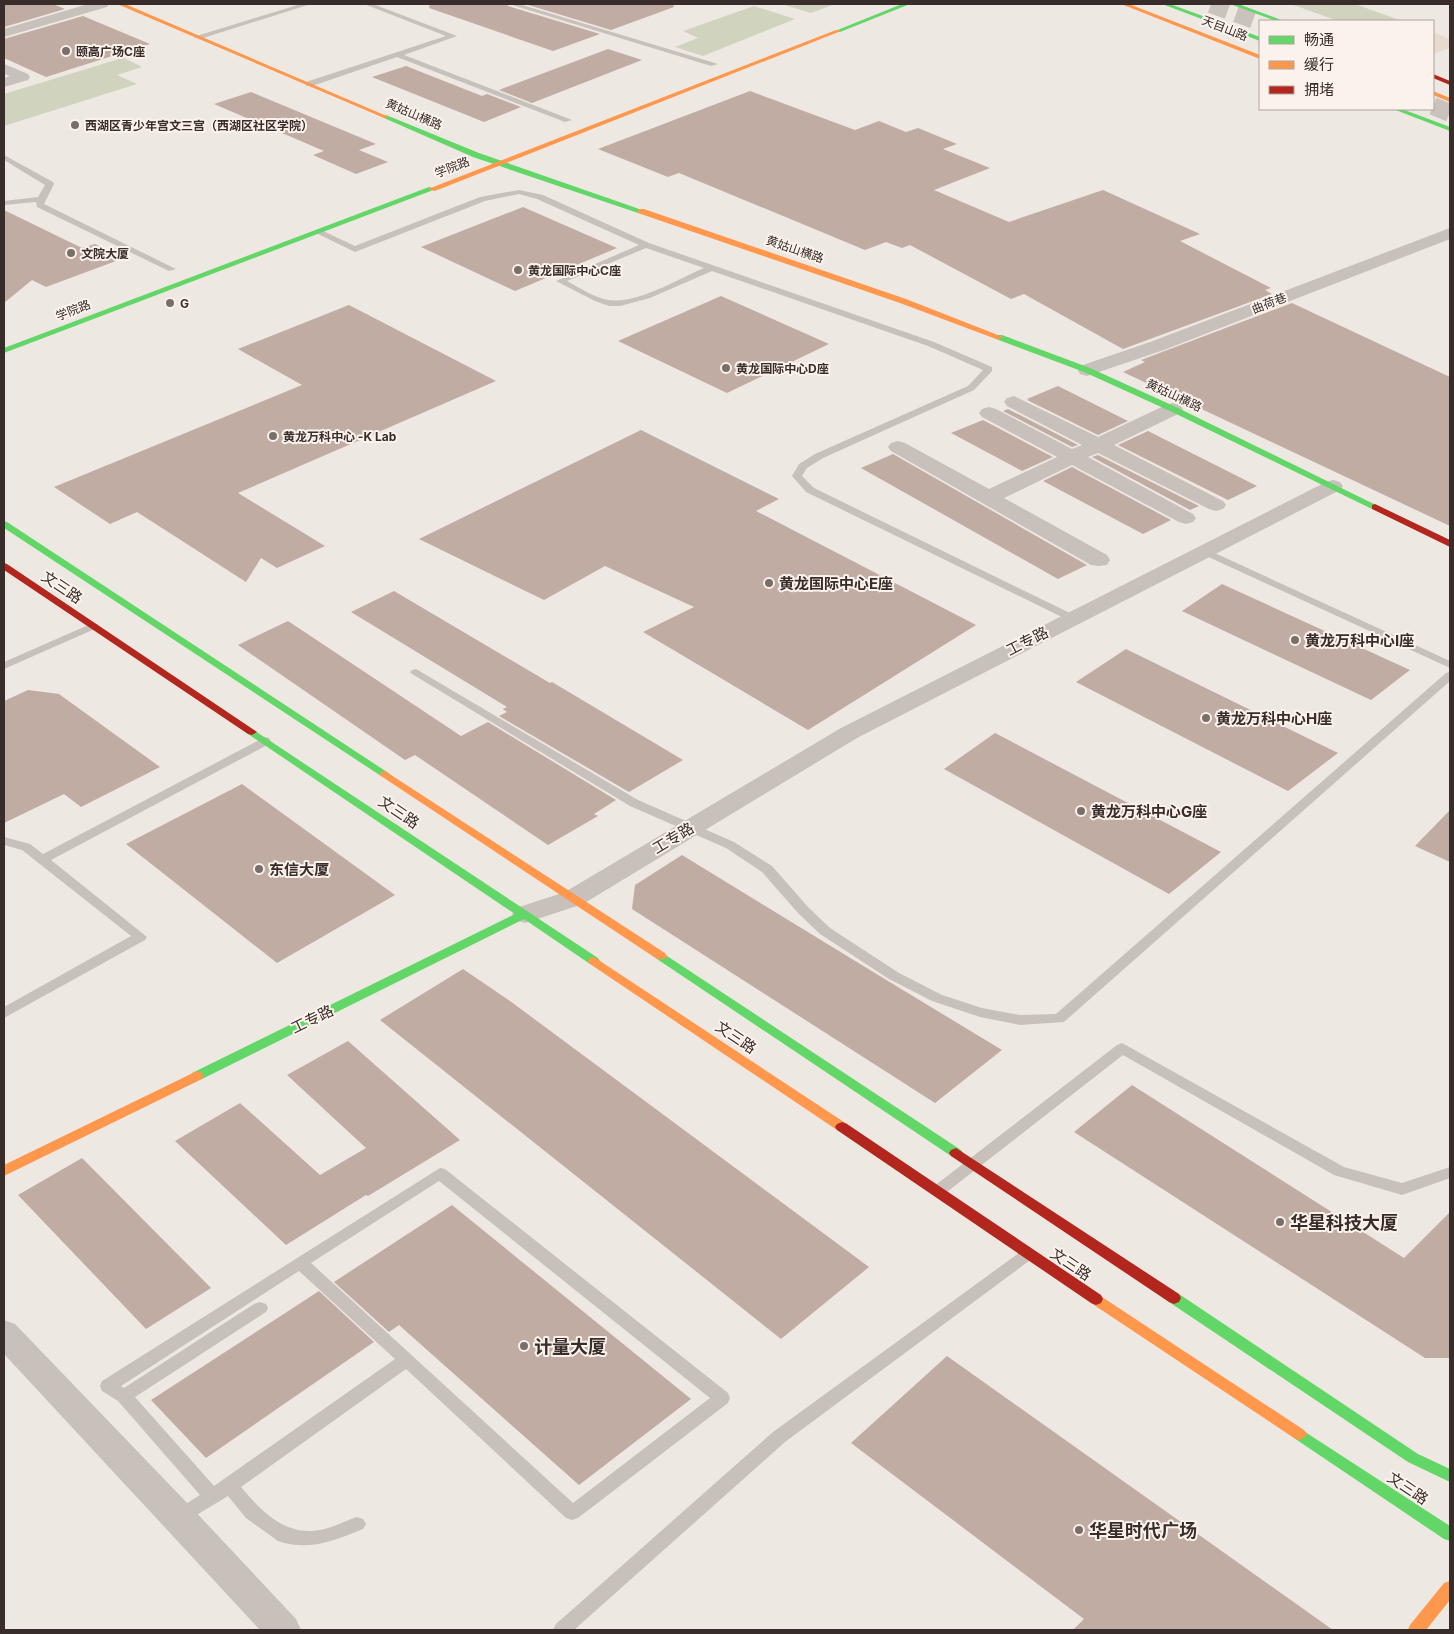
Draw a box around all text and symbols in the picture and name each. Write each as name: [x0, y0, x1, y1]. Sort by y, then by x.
street label: 天目山路: [1200, 12, 1250, 44]
legend: [1259, 20, 1434, 110]
text: 畅通: [1304, 30, 1334, 49]
place label: 颐高广场C座: [76, 44, 145, 59]
marker: 颐高广场C座: [60, 45, 72, 57]
text: 缓行: [1304, 55, 1334, 74]
text: 拥堵: [1304, 80, 1334, 99]
street label: 黄姑山横路: [383, 95, 445, 133]
place label: 西湖区青少年宫文三宫（西湖区社区学院）: [85, 118, 313, 133]
marker: 西湖区青少年宫文三宫（西湖区社区学院）: [69, 119, 81, 131]
street label: 学院路: [433, 154, 471, 180]
street label: 黄姑山横路: [764, 232, 826, 266]
place label: 文院大厦: [81, 246, 129, 261]
marker: 文院大厦: [65, 247, 77, 259]
place label: 黄龙国际中心C座: [528, 263, 621, 278]
marker: 黄龙国际中心C座: [512, 264, 524, 276]
street label: 曲荷巷: [1250, 290, 1288, 316]
place label: G: [180, 296, 189, 311]
street label: 学院路: [54, 297, 92, 323]
marker: G: [164, 297, 176, 309]
place label: 黄龙国际中心D座: [736, 361, 829, 376]
marker: 黄龙国际中心D座: [720, 362, 732, 374]
street label: 黄姑山横路: [1144, 376, 1204, 414]
place label: 黄龙万科中心 -K Lab: [283, 429, 397, 444]
marker: 黄龙万科中心 -K Lab: [267, 430, 279, 442]
street label: 文三路: [38, 567, 86, 607]
place label: 黄龙国际中心E座: [779, 574, 893, 593]
marker: 黄龙国际中心E座: [763, 577, 775, 589]
street label: 工专路: [1003, 622, 1051, 660]
place label: 黄龙万科中心I座: [1305, 631, 1414, 650]
marker: 黄龙万科中心I座: [1289, 634, 1301, 646]
place label: 黄龙万科中心H座: [1216, 709, 1332, 728]
marker: 黄龙万科中心H座: [1200, 712, 1212, 724]
street label: 文三路: [375, 792, 423, 832]
place label: 黄龙万科中心G座: [1091, 802, 1207, 821]
marker: 黄龙万科中心G座: [1075, 805, 1087, 817]
street label: 工专路: [649, 818, 697, 858]
place label: 东信大厦: [269, 860, 329, 879]
marker: 东信大厦: [253, 863, 265, 875]
street label: 工专路: [288, 1001, 336, 1037]
street label: 文三路: [712, 1017, 760, 1057]
place label: 华星科技大厦: [1290, 1212, 1398, 1233]
marker: 华星科技大厦: [1274, 1216, 1286, 1228]
street label: 文三路: [1047, 1244, 1095, 1284]
place label: 计量大厦: [534, 1336, 606, 1357]
marker: 计量大厦: [518, 1340, 530, 1352]
street label: 文三路: [1384, 1468, 1432, 1508]
place label: 华星时代广场: [1089, 1520, 1197, 1541]
marker: 华星时代广场: [1073, 1524, 1085, 1536]

